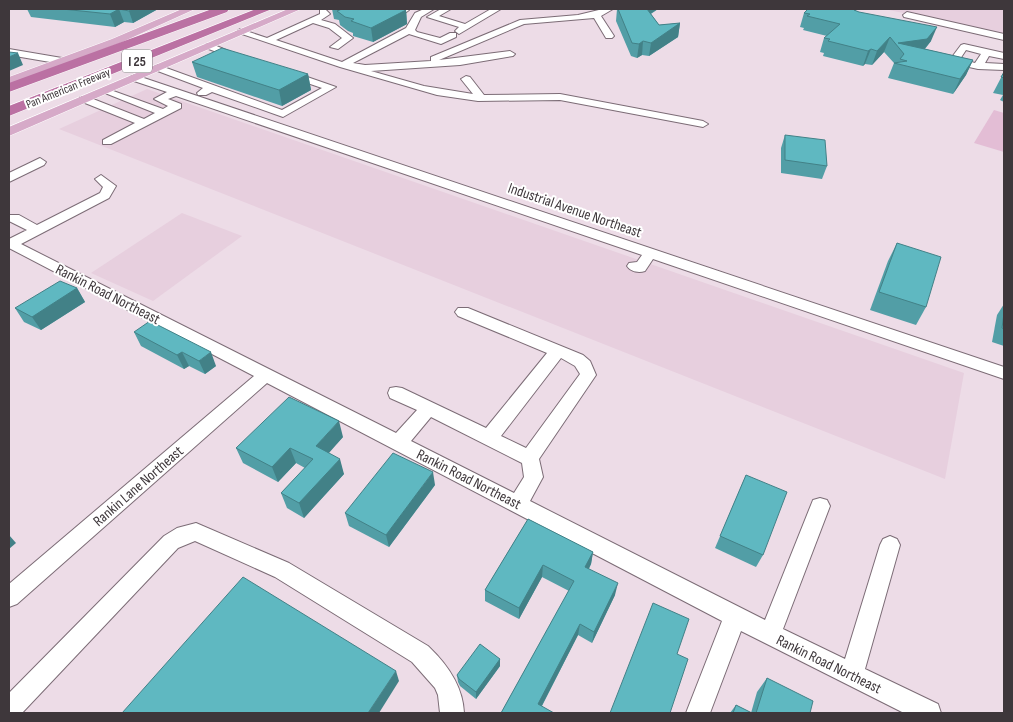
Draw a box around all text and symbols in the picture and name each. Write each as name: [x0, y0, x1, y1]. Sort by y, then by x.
road number: I 25: [122, 49, 152, 72]
street label: Pan American Freeway: [24, 65, 113, 112]
street label: Industrial Avenue Northeast: [505, 179, 645, 242]
street label: Rankin Road Northeast: [52, 260, 164, 329]
street label: Rankin Lane Northeast: [89, 442, 188, 531]
street label: Rankin Road Northeast: [413, 445, 525, 514]
street label: Rankin Road Northeast: [773, 631, 885, 698]

